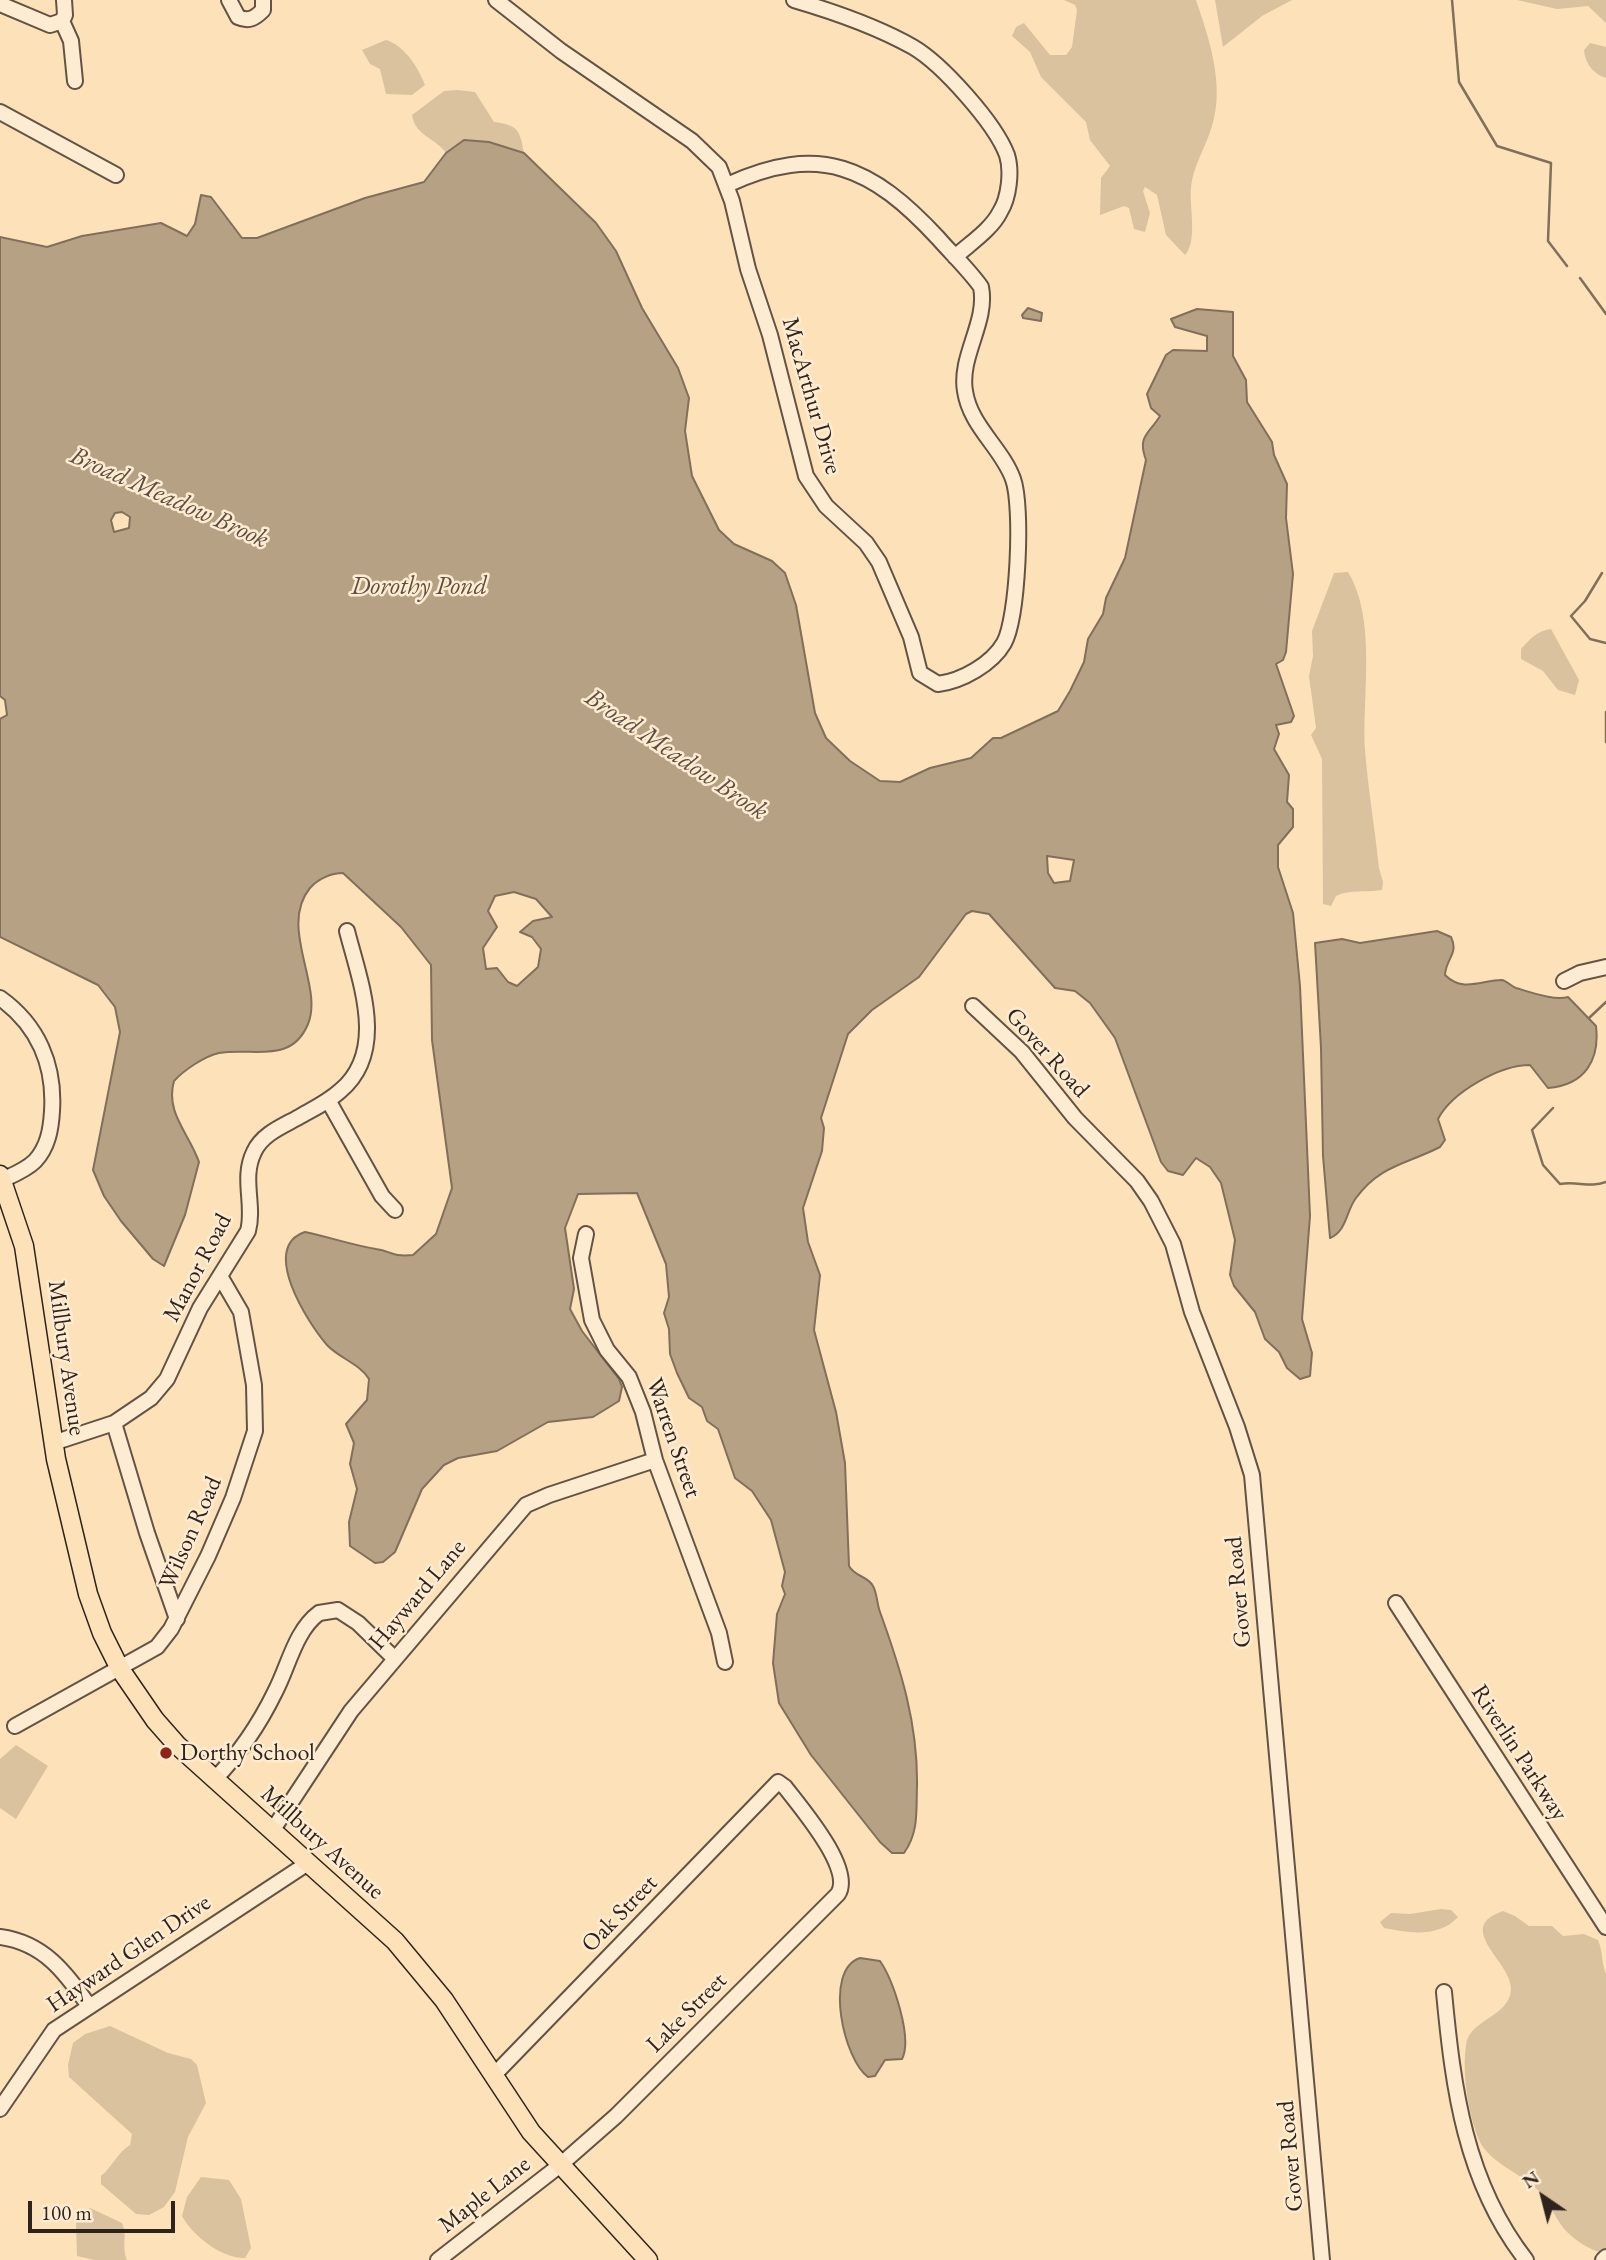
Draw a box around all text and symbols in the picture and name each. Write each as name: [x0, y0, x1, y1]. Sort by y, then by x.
street label: MacArthur Drive: [775, 314, 847, 478]
water label: Broad Meadow Brook: [65, 440, 273, 556]
water label: Dorothy Pond: [351, 571, 487, 603]
water label: Broad Meadow Brook: [579, 682, 773, 828]
street label: Gover Road: [999, 1002, 1095, 1104]
street label: Manor Road: [158, 1209, 238, 1327]
street label: Millbury Avenue: [41, 1279, 91, 1437]
street label: Warren Street: [639, 1374, 707, 1502]
street label: Wilson Road: [153, 1472, 229, 1594]
street label: Hayward Lane: [363, 1534, 473, 1656]
street label: Gover Road: [1220, 1535, 1258, 1649]
street label: Riverlin Parkway: [1464, 1680, 1574, 1826]
place label: Dorthy School: [180, 1739, 315, 1767]
marker: Dorthy School: [158, 1745, 174, 1761]
street label: Millbury Avenue: [254, 1780, 390, 1906]
street label: Oak Street: [576, 1869, 664, 1959]
street label: Hayward Glen Drive: [42, 1889, 216, 2019]
street label: Lake Street: [641, 1967, 733, 2059]
street label: Gover Road: [1272, 2099, 1310, 2213]
street label: Maple Lane: [433, 2150, 537, 2240]
north arrow: [1508, 2162, 1578, 2232]
text: N: [1517, 2165, 1544, 2194]
scale bar: [32, 2186, 178, 2230]
text: 100 m: [41, 2199, 92, 2226]

